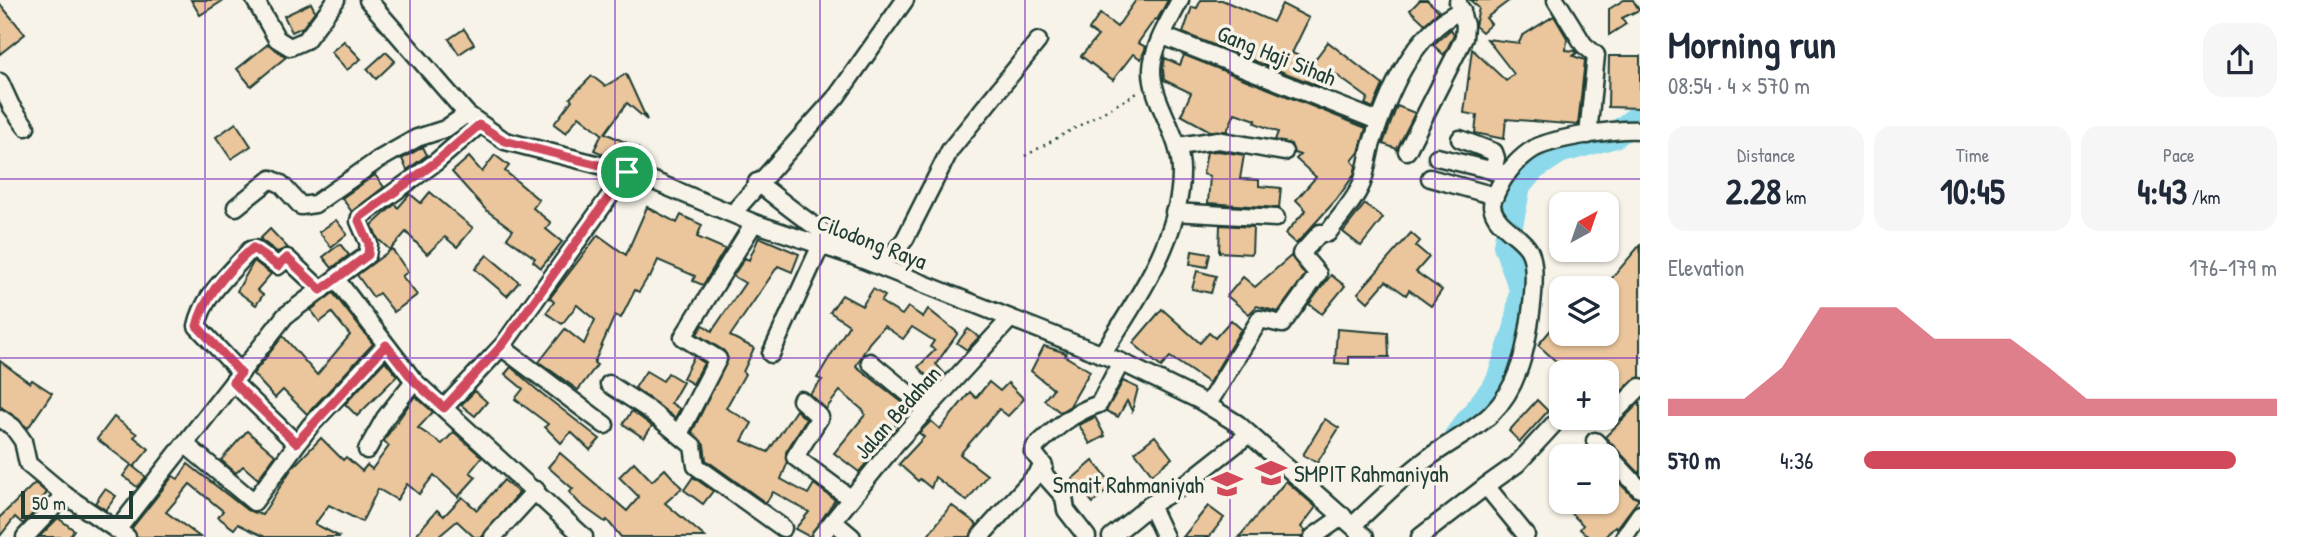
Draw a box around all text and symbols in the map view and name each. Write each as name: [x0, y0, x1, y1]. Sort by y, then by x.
street label: Gang Haji Sihah: [1213, 17, 1341, 93]
text: Morning run: [1668, 18, 1836, 70]
button: share: [2203, 23, 2277, 97]
text: 08:54 · 4 × 570 m: [1668, 70, 1810, 101]
pin: [597, 142, 657, 202]
text: Distance: [1737, 142, 1795, 168]
text: Time: [1956, 142, 1989, 168]
text: Pace: [2163, 142, 2195, 168]
icon: arrive: [608, 153, 646, 191]
text: 2.28: [1726, 168, 1781, 215]
text: 10:45: [1940, 168, 2005, 215]
text: 4:43: [2137, 168, 2187, 215]
text: km: [1781, 184, 1806, 210]
text: /km: [2187, 184, 2220, 210]
north arrow: [1549, 192, 1619, 262]
map controls: [1549, 192, 1619, 514]
street label: Cilodong Raya: [813, 206, 931, 276]
text: Elevation: [1668, 252, 1744, 283]
text: 176–179 m: [2189, 252, 2277, 283]
button: layers: [1549, 276, 1619, 346]
street label: Jalan Bedahan: [847, 358, 947, 466]
button: +: [1549, 360, 1619, 430]
button: −: [1549, 444, 1619, 514]
text: 570 m: [1668, 445, 1720, 476]
text: 4:36: [1780, 445, 1813, 476]
school or university icon: SMPIT Rahmaniyah: [1254, 456, 1288, 490]
place label: SMPIT Rahmaniyah: [1294, 458, 1449, 489]
school or university icon: Smait Rahmaniyah: [1210, 467, 1244, 501]
place label: Smait Rahmaniyah: [1053, 469, 1204, 500]
scale bar: [21, 488, 133, 520]
text: 50 m: [32, 490, 66, 516]

